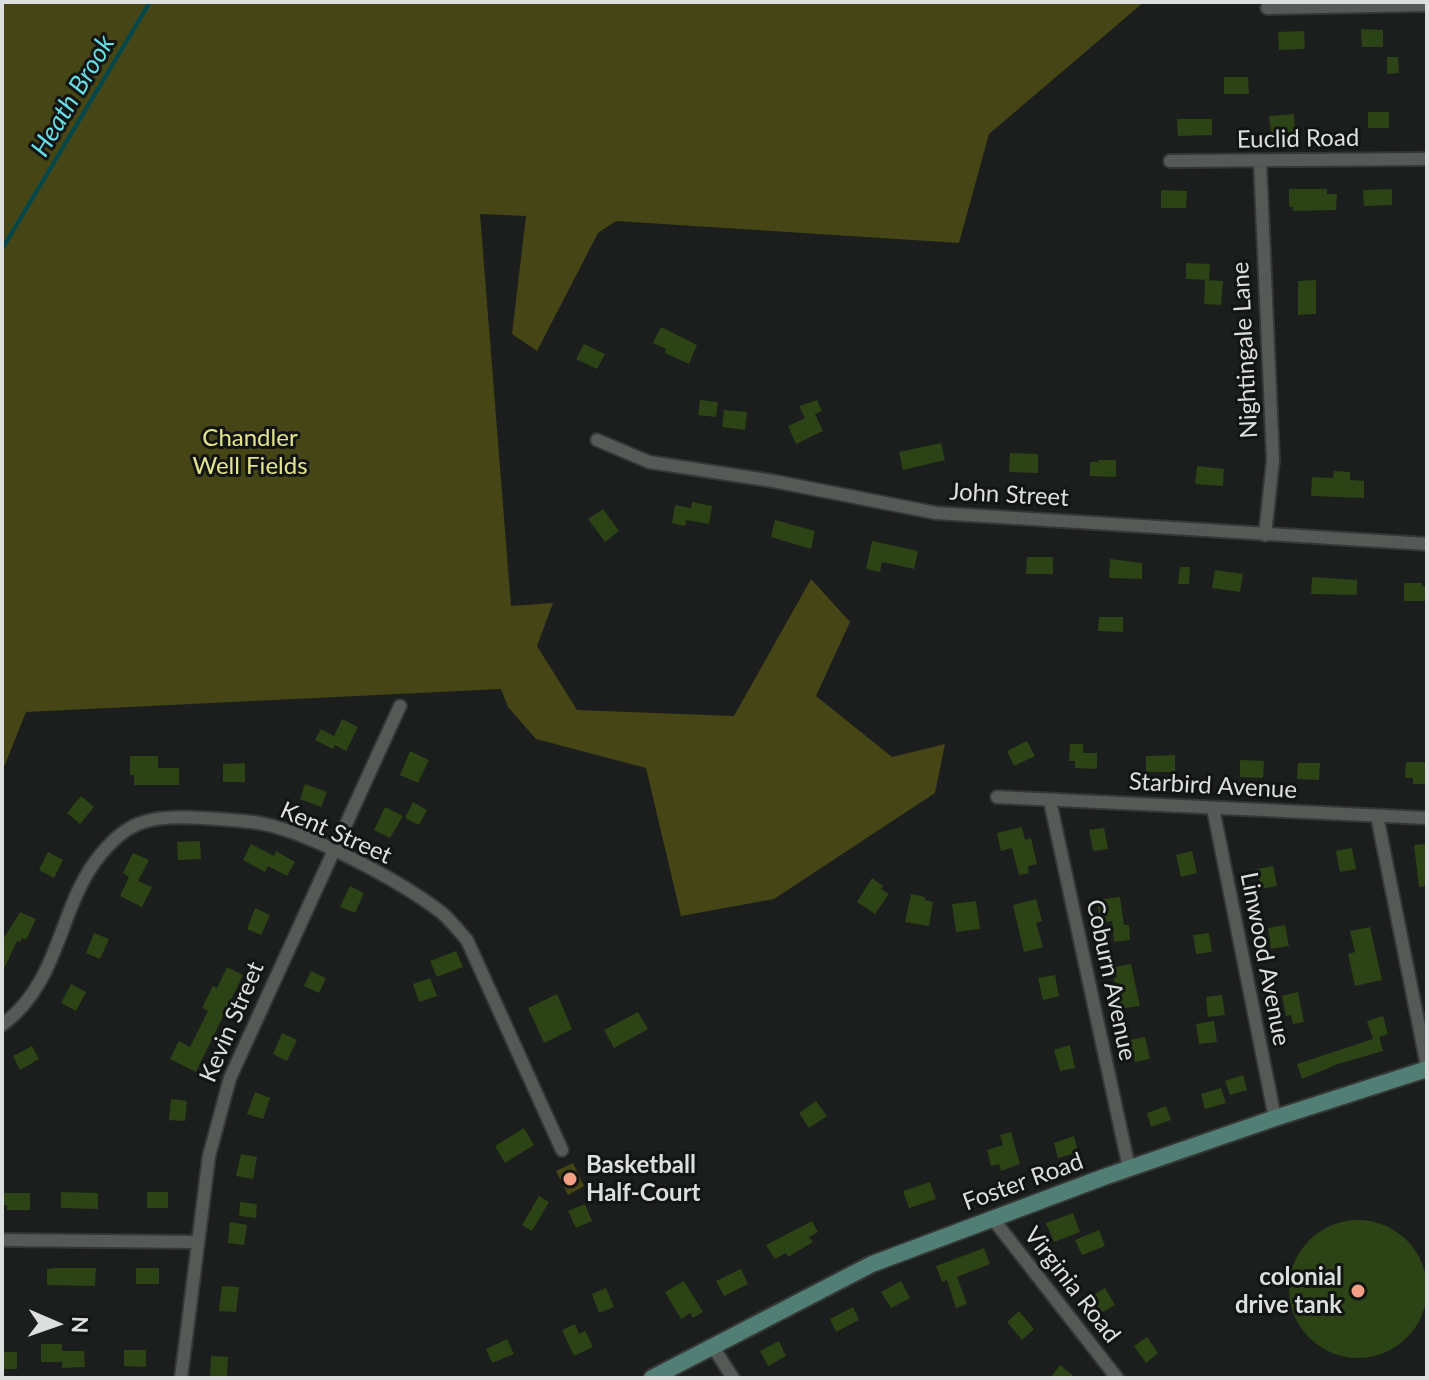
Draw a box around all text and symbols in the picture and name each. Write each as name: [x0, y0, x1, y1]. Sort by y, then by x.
water label: Heath Brook: [25, 30, 121, 162]
street label: Euclid Road: [1237, 124, 1359, 154]
street label: Nightingale Lane: [1226, 261, 1264, 439]
park label: Chandler Well Fields: [192, 424, 308, 480]
street label: John Street: [949, 477, 1069, 513]
street label: Starbird Avenue: [1128, 767, 1298, 805]
street label: Kent Street: [276, 796, 396, 870]
street label: Linwood Avenue: [1234, 870, 1296, 1048]
street label: Coburn Avenue: [1080, 897, 1142, 1063]
street label: Kevin Street: [194, 957, 270, 1087]
street label: Foster Road: [959, 1147, 1087, 1217]
place label: Basketball Half-Court: [586, 1151, 701, 1207]
marker: Basketball Half-Court: [561, 1170, 579, 1188]
street label: Virginia Road: [1018, 1221, 1126, 1349]
place label: colonial drive tank: [1235, 1263, 1342, 1319]
marker: colonial drive tank: [1349, 1282, 1367, 1300]
north arrow: [16, 1284, 96, 1364]
text: N: [67, 1316, 94, 1334]

